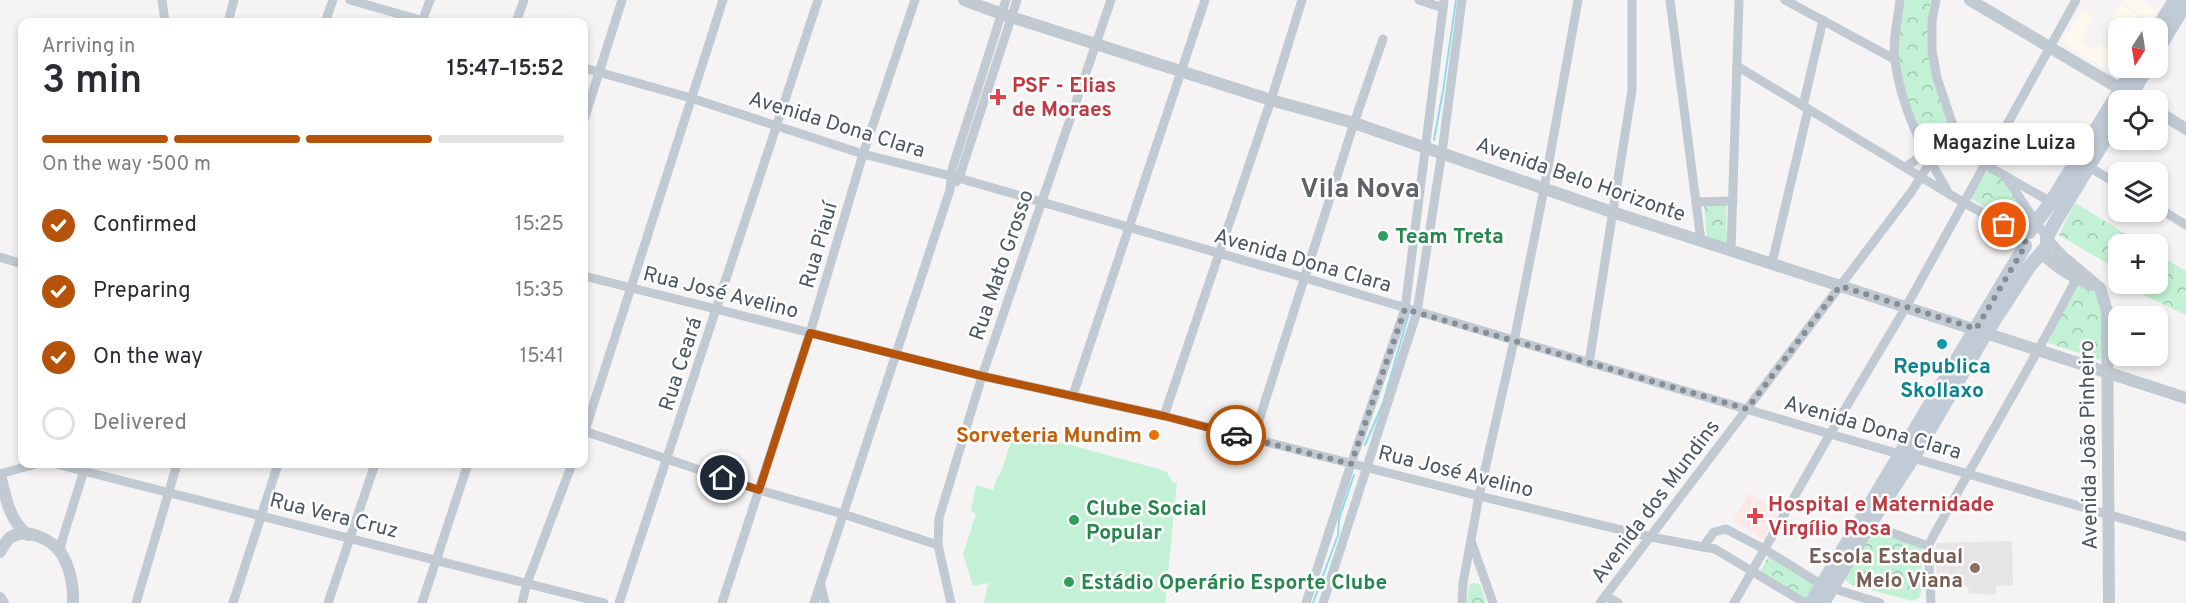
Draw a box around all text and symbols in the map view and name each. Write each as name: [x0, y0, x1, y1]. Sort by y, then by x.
north arrow: [2108, 18, 2168, 78]
map controls: [2108, 18, 2168, 366]
text: Arriving in: [42, 34, 135, 60]
text: 15:47–15:52: [447, 56, 564, 83]
text: 3 min: [42, 58, 142, 107]
place label: PSF - Elias de Moraes: [1012, 73, 1116, 124]
street label: Avenida Dona Clara: [745, 86, 928, 165]
marker: PSF - Elias de Moraes: [989, 88, 1007, 106]
button: locate: [2108, 90, 2168, 150]
callout: Magazine Luiza: [1914, 123, 2094, 165]
text: Magazine Luiza: [1932, 131, 2076, 157]
street label: Avenida Belo Horizonte: [1472, 132, 1689, 229]
text: On the way · 500 m: [42, 152, 211, 178]
button: layers: [2108, 162, 2168, 222]
district label: Vila Nova: [1300, 173, 1420, 207]
street label: Rua Mato Grosso: [964, 187, 1041, 344]
street label: Rua Piauí: [794, 198, 845, 292]
pin: [1978, 199, 2029, 250]
icon: bag: [1987, 208, 2020, 241]
icon: check: [42, 209, 75, 242]
text: Confirmed: [93, 212, 197, 239]
text: 15:25: [515, 212, 564, 238]
street label: Avenida Dona Clara: [1211, 223, 1394, 300]
place label: Team Treta: [1395, 224, 1504, 251]
marker: Team Treta: [1376, 229, 1390, 243]
button: +: [2108, 234, 2168, 294]
street label: Rua José Avelino: [640, 261, 801, 326]
icon: check: [42, 275, 75, 308]
text: Preparing: [93, 278, 191, 305]
text: 15:35: [515, 278, 564, 304]
button: −: [2108, 306, 2168, 366]
street label: Rua Ceará: [654, 314, 709, 415]
marker: Republica Skollaxo: [1935, 337, 1949, 351]
street label: Avenida João Pinheiro: [2074, 340, 2105, 550]
icon: check: [42, 341, 75, 374]
text: On the way: [93, 344, 203, 371]
text: 15:41: [520, 344, 564, 370]
place label: Republica Skollaxo: [1893, 354, 1991, 405]
street label: Avenida Dona Clara: [1781, 390, 1964, 467]
courier: [1206, 405, 1266, 465]
text: Delivered: [93, 410, 187, 437]
street label: Avenida dos Mundins: [1586, 415, 1727, 589]
icon: car: [1220, 419, 1253, 452]
place label: Sorveteria Mundim: [956, 423, 1142, 450]
marker: Sorveteria Mundim: [1147, 428, 1161, 442]
street label: Rua José Avelino: [1375, 440, 1536, 505]
pin: [697, 452, 748, 503]
icon: home: [706, 461, 739, 494]
street label: Rua Vera Cruz: [266, 487, 401, 545]
place label: Hospital e Maternidade Virgílio Rosa: [1768, 492, 1994, 543]
place label: Clube Social Popular: [1086, 496, 1207, 547]
marker: Hospital e Maternidade Virgílio Rosa: [1746, 507, 1764, 525]
marker: Clube Social Popular: [1067, 513, 1081, 527]
place label: Escola Estadual Melo Viana: [1809, 544, 1963, 595]
marker: Escola Estadual Melo Viana: [1968, 561, 1982, 575]
place label: Estádio Operário Esporte Clube: [1081, 570, 1387, 597]
marker: Estádio Operário Esporte Clube: [1062, 575, 1076, 589]

